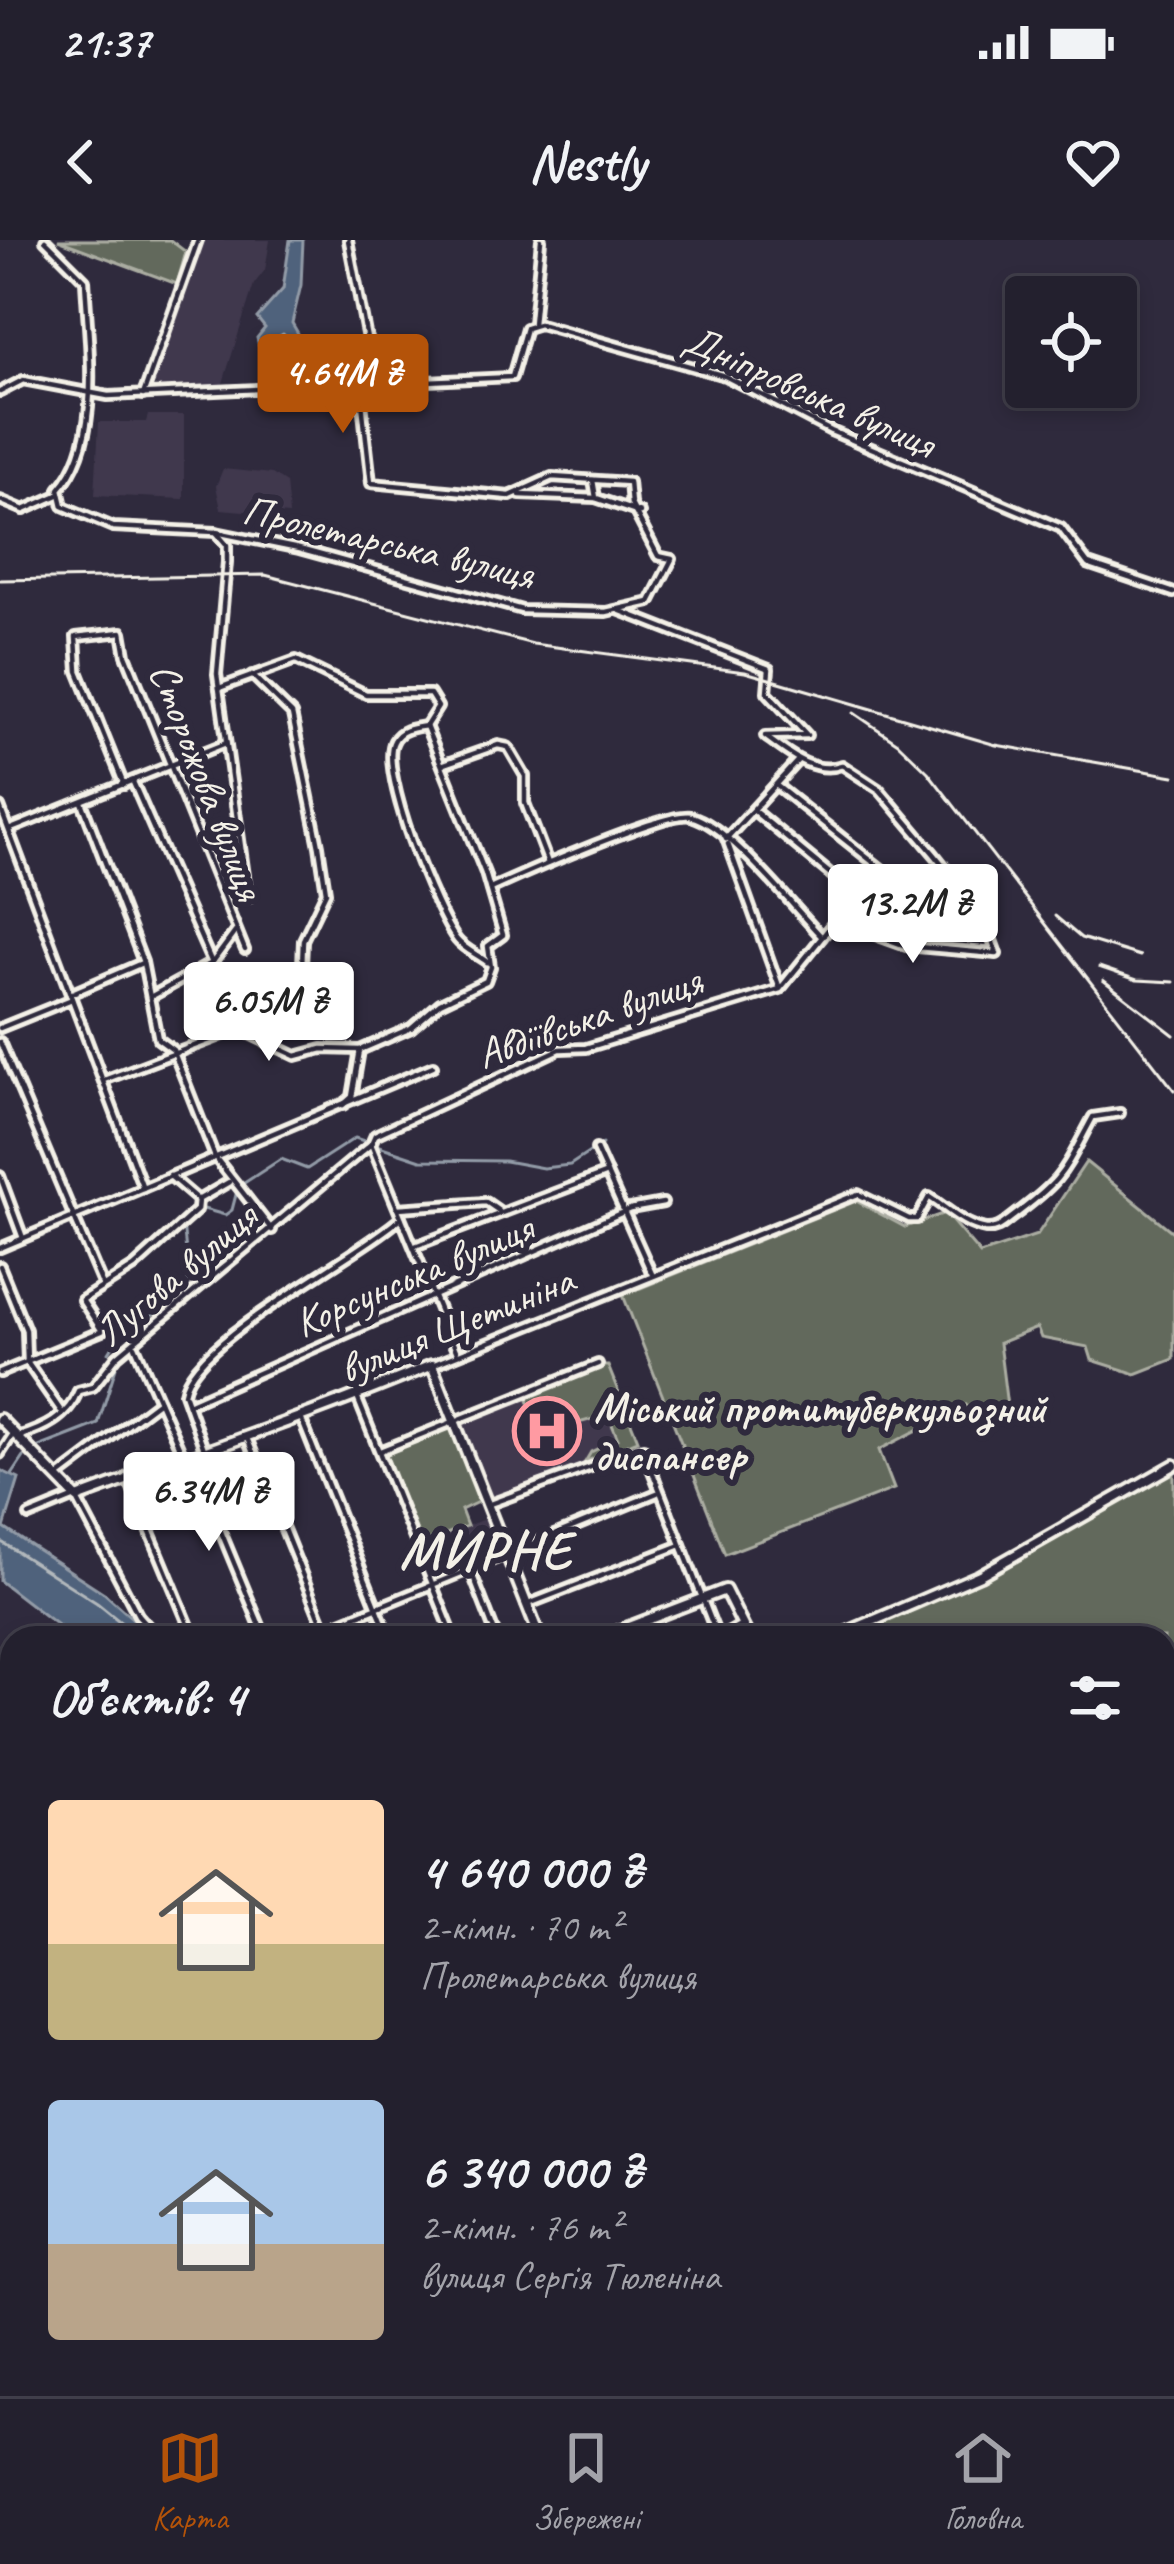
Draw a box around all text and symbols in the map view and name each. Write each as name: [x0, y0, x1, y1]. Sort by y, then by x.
text: 21:37: [60, 14, 150, 71]
text: Nestly: [529, 128, 645, 196]
icon: back: [48, 129, 114, 195]
icon: heart: [1060, 129, 1126, 195]
map controls: [1005, 276, 1137, 408]
button: locate: [1005, 276, 1137, 408]
street label: Дніпровська вулиця: [676, 312, 946, 471]
pin: 4.64M ₴: [232, 334, 454, 436]
text: 4.64M ₴: [285, 348, 401, 397]
street label: Пролетарська вулиця: [238, 483, 541, 602]
street label: Сторожова вулиця: [137, 655, 277, 910]
pin: 13.2M ₴: [802, 864, 1024, 966]
text: 13.2M ₴: [855, 878, 971, 927]
street label: Авдіївська вулиця: [470, 954, 711, 1081]
pin: 6.05M ₴: [158, 962, 380, 1064]
text: 6.05M ₴: [211, 976, 327, 1025]
street label: Лугова вулиця: [84, 1189, 270, 1358]
street label: Корсунська вулиця: [286, 1200, 543, 1349]
street label: вулиця Щетиніна: [331, 1252, 584, 1396]
place label: Міський протитуберкульозний диспансер: [594, 1382, 1049, 1483]
hospital icon: Міський протитуберкульозний диспансер: [512, 1396, 582, 1466]
pin: 6.34M ₴: [98, 1452, 320, 1554]
text: 6.34M ₴: [151, 1466, 267, 1515]
district label: МИРНЕ: [399, 1516, 577, 1584]
icon: filters: [1062, 1665, 1128, 1731]
text: Об’єктів: 4: [48, 1666, 245, 1730]
text: 4 640 000 ₴: [420, 1839, 642, 1903]
icon: home: [144, 1848, 288, 1992]
text: 2-кімн. · 70 m²: [420, 1903, 621, 1952]
text: Пролетарська вулиця: [420, 1952, 696, 2001]
text: 6 340 000 ₴: [420, 2139, 642, 2203]
icon: home: [144, 2148, 288, 2292]
text: 2-кімн. · 76 m²: [420, 2203, 621, 2252]
text: вулиця Сергія Тюленіна: [420, 2252, 720, 2301]
tab: Карта: [152, 2425, 228, 2539]
tab: Збережені: [533, 2425, 640, 2539]
tab: Головна: [945, 2425, 1022, 2539]

